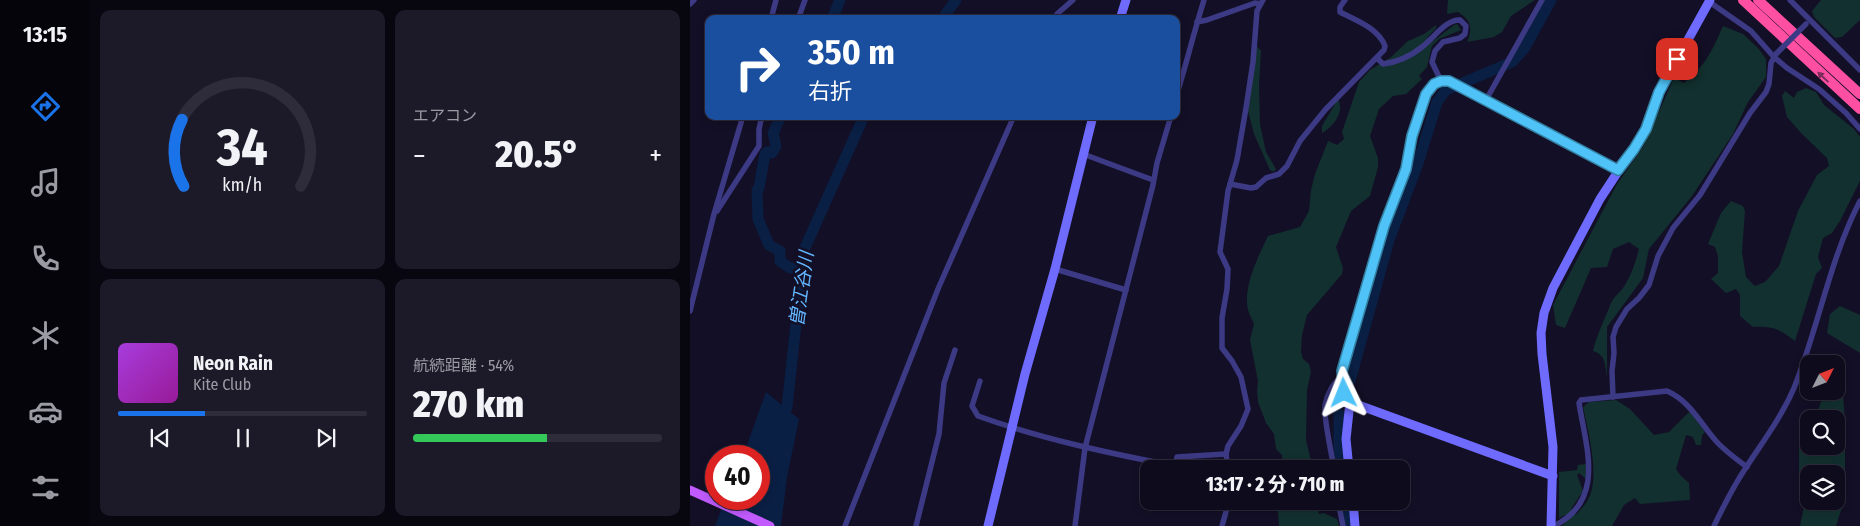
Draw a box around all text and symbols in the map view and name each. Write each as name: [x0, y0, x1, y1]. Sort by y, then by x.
text: 13:15: [23, 21, 67, 48]
text: 350 m: [808, 31, 895, 73]
icon: right: [725, 35, 790, 100]
pin: [1656, 38, 1698, 80]
icon: arrive: [1663, 45, 1691, 73]
one-way arrow: [1818, 71, 1830, 83]
text: 右折: [808, 78, 852, 105]
icon: directions: [28, 89, 63, 124]
text: エアコン: [413, 106, 477, 125]
text: 34: [216, 116, 268, 179]
text: 20.5°: [495, 131, 580, 177]
text: −: [413, 139, 426, 172]
text: +: [649, 139, 662, 172]
icon: music: [28, 165, 63, 200]
text: km/h: [223, 174, 262, 196]
icon: phone: [28, 241, 63, 276]
water label: 曽江谷川: [785, 248, 818, 328]
icon: climate: [28, 318, 63, 353]
text: Neon Rain: [193, 352, 273, 375]
north arrow: [1800, 355, 1845, 400]
map controls: [1800, 355, 1845, 510]
text: 航続距離 · 54%: [413, 356, 514, 375]
position arrow: [1317, 366, 1369, 418]
text: Kite Club: [193, 375, 251, 394]
text: 270 km: [413, 381, 524, 427]
icon: car: [28, 394, 63, 429]
button: search: [1800, 410, 1845, 455]
icon: previous: [146, 424, 174, 452]
icon: pause: [229, 424, 257, 452]
icon: next: [312, 424, 340, 452]
speed limit sign: 40: [705, 445, 770, 510]
button: layers: [1800, 465, 1845, 510]
icon: filters: [28, 470, 63, 505]
text: 13:17 · 2 分 · 710 m: [1206, 473, 1344, 496]

